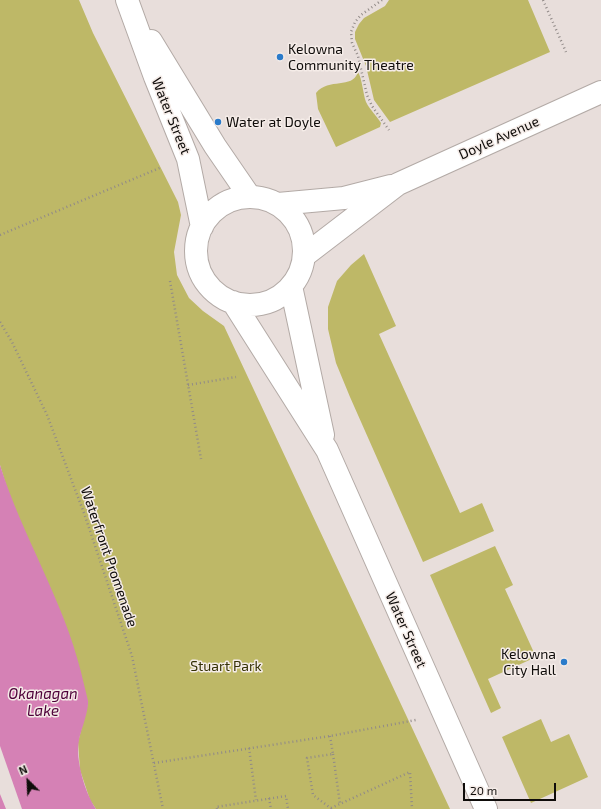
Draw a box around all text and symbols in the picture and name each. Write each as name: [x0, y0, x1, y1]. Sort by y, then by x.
place label: Kelowna Community Theatre: [288, 41, 414, 74]
marker: Kelowna Community Theatre: [275, 52, 285, 62]
street label: Water Street: [148, 75, 194, 157]
street label: Doyle Avenue: [456, 113, 542, 163]
place label: Water at Doyle: [226, 114, 321, 130]
marker: Water at Doyle: [213, 117, 223, 127]
street label: Waterfront Promenade: [77, 485, 141, 629]
street label: Water Street: [382, 589, 430, 671]
place label: Kelowna City Hall: [501, 646, 556, 678]
marker: Kelowna City Hall: [559, 657, 569, 667]
park label: Stuart Park: [190, 658, 262, 674]
water label: Okanagan Lake: [8, 685, 78, 720]
north arrow: [8, 761, 48, 801]
text: N: [17, 762, 29, 777]
scale bar: [465, 775, 558, 801]
text: 20 m: [470, 783, 497, 797]

